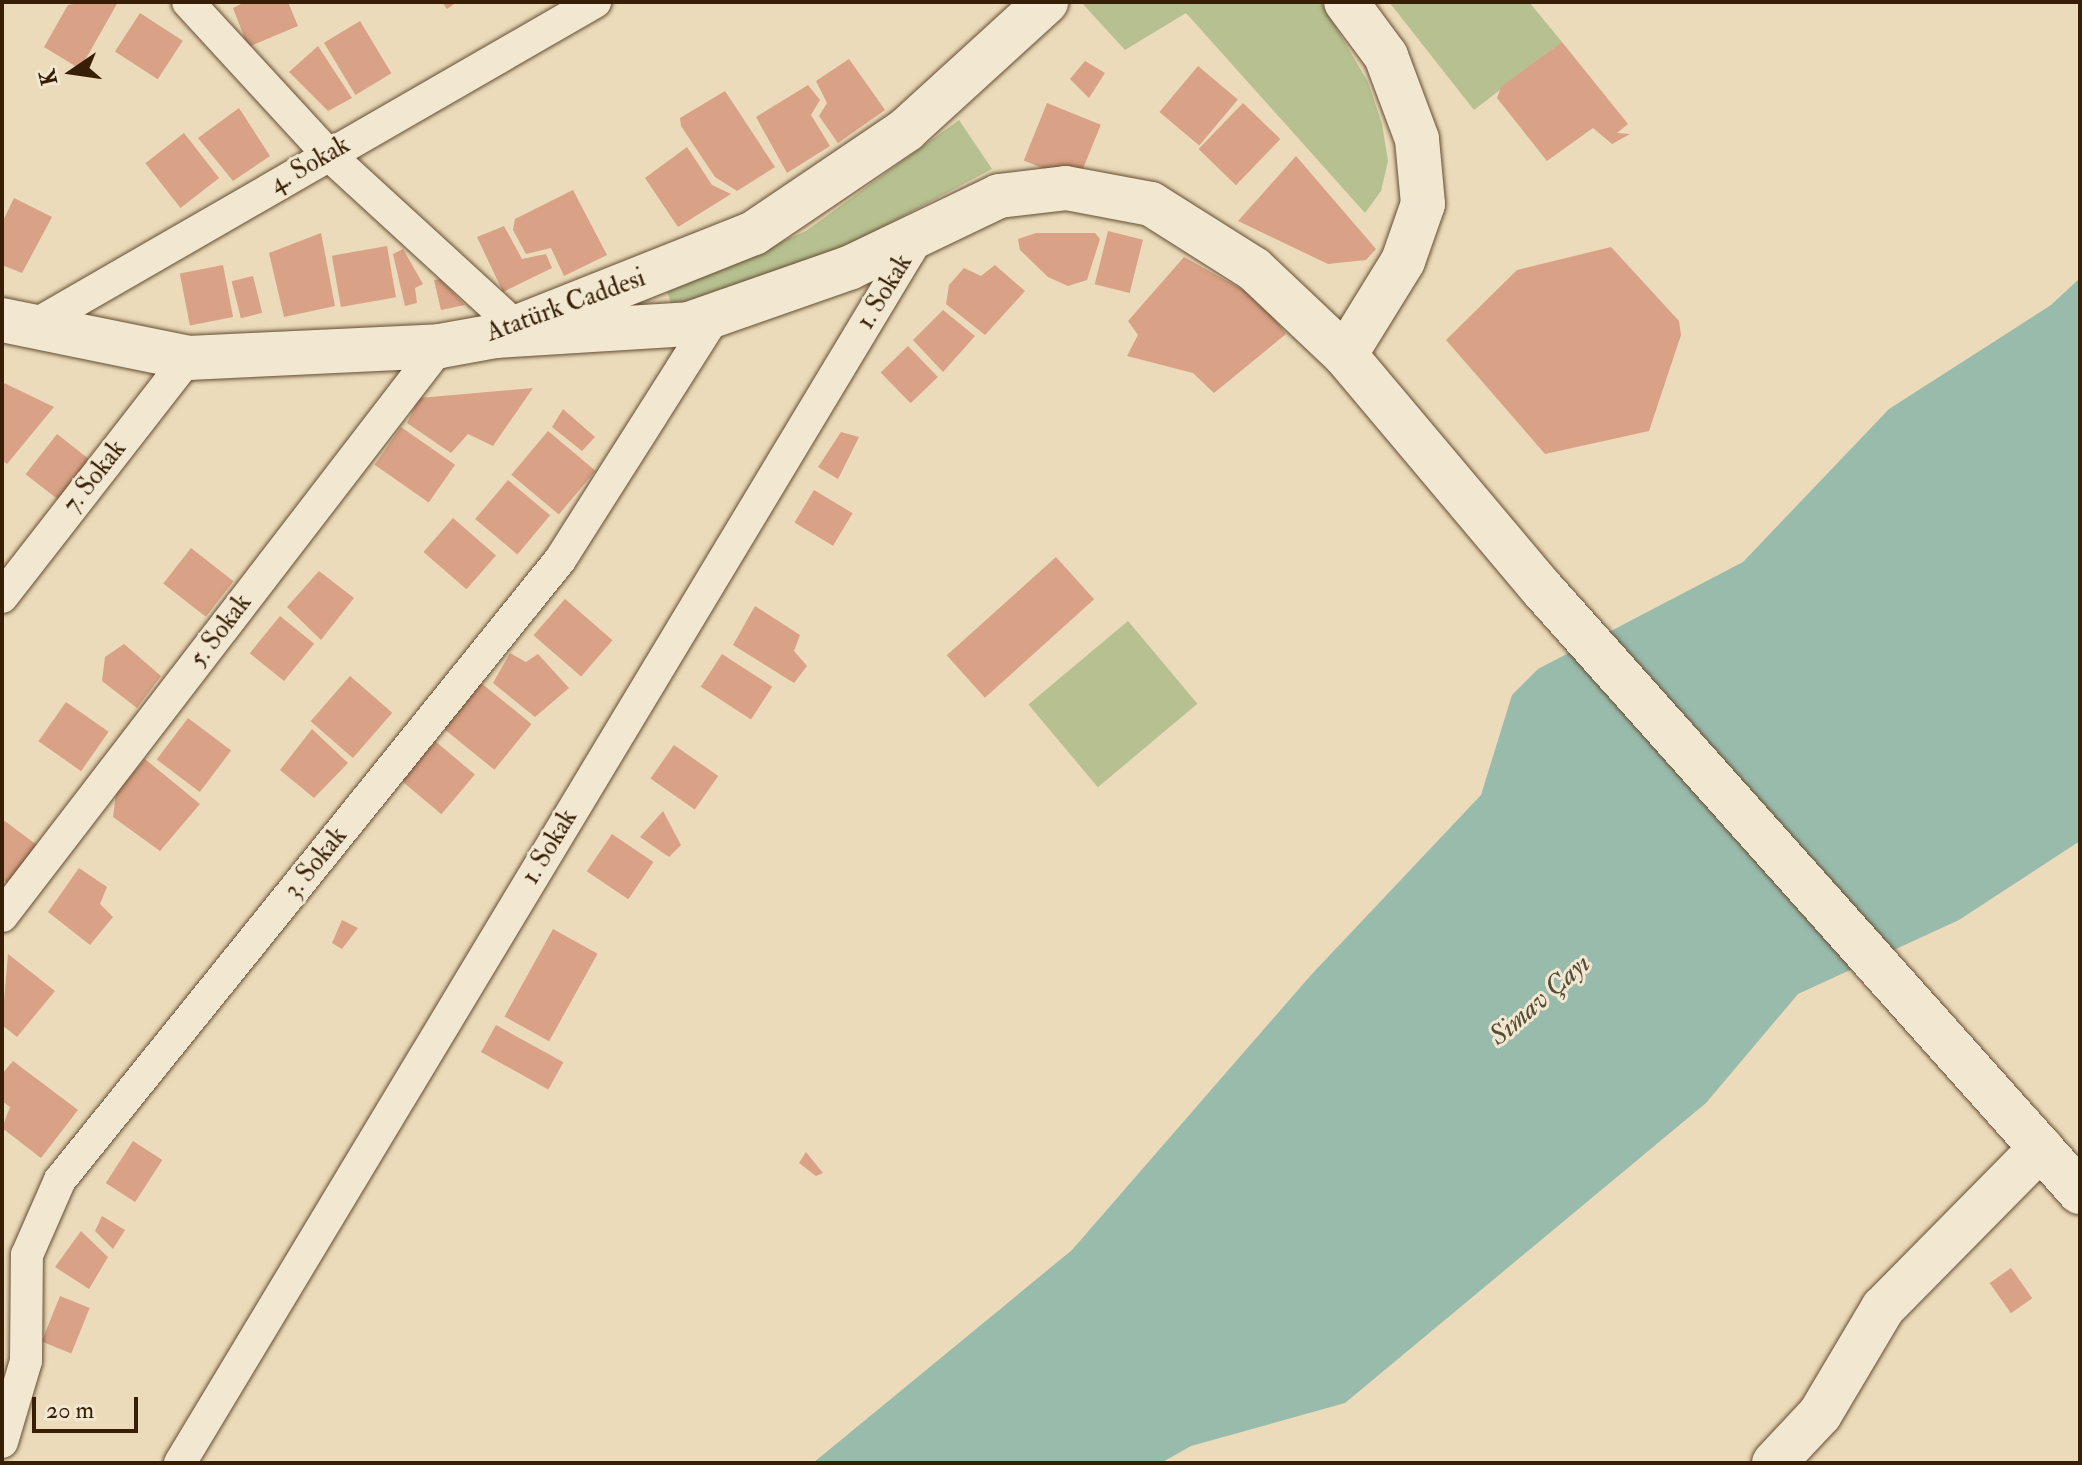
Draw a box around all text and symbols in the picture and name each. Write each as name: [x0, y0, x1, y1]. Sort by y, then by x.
north arrow: [32, 32, 112, 112]
text: K: [33, 67, 64, 88]
street label: 4. Sokak: [264, 130, 356, 200]
street label: 1. Sokak: [851, 249, 919, 335]
street label: Atatürk Caddesi: [482, 263, 650, 349]
street label: 7. Sokak: [57, 434, 133, 520]
street label: 5. Sokak: [183, 588, 259, 674]
street label: 1. Sokak: [516, 804, 584, 890]
street label: 3. Sokak: [278, 821, 354, 905]
water label: Simav Çayı: [1483, 947, 1597, 1053]
scale bar: [36, 1381, 142, 1431]
text: 20 m: [46, 1395, 94, 1426]

